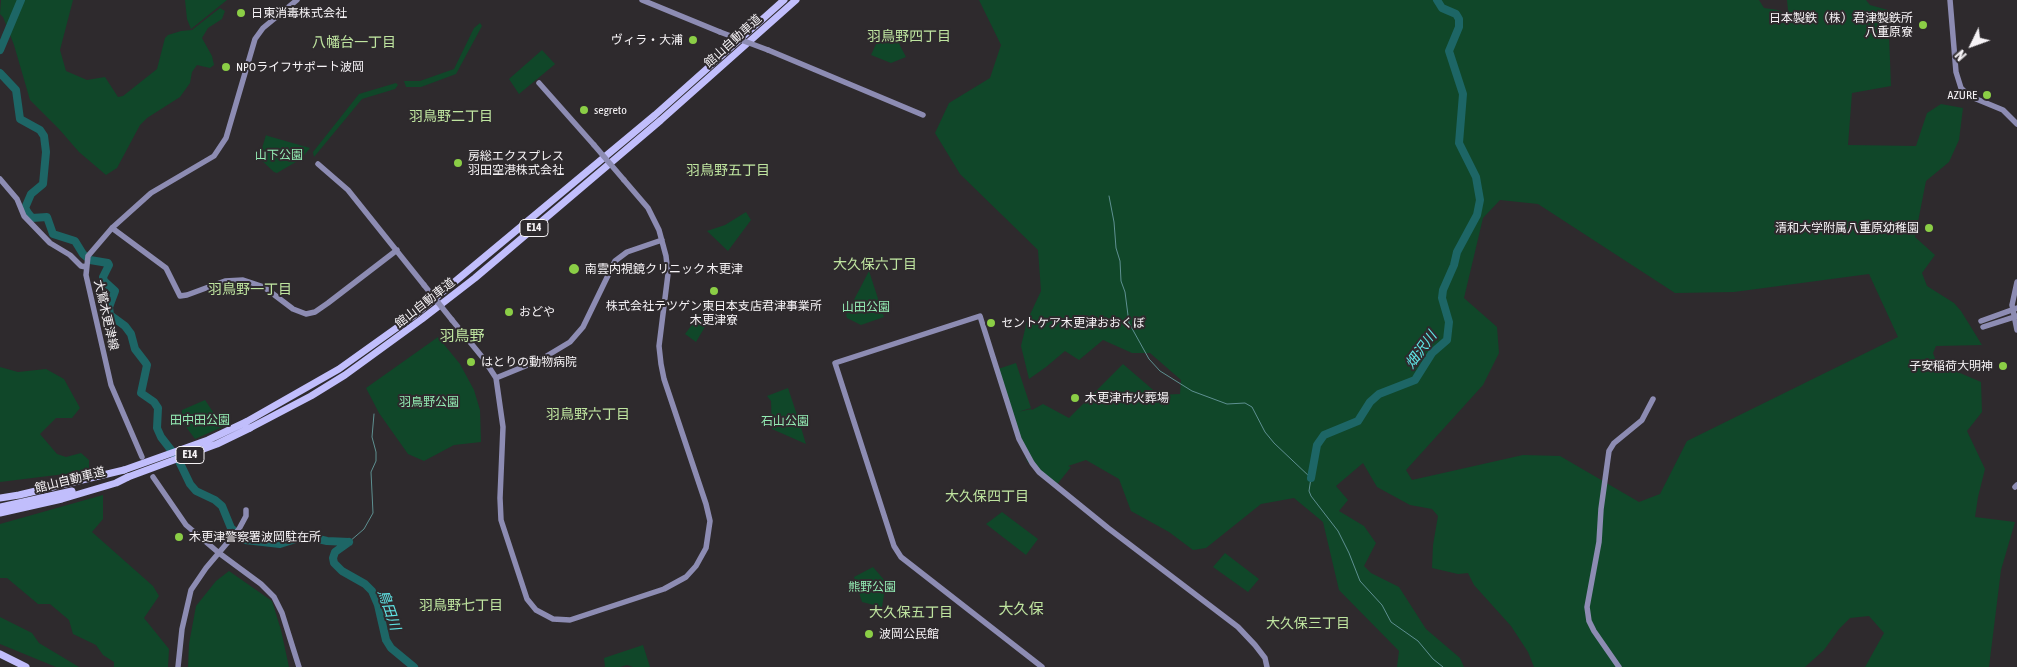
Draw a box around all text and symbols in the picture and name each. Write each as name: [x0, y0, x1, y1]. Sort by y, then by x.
place label: 日東消毒株式会社: [251, 6, 347, 20]
marker: 日東消毒株式会社: [235, 7, 247, 19]
place label: 日本製鉄（株）君津製鉄所 八重原寮: [1769, 11, 1913, 39]
street label: 館山自動車道: [701, 12, 765, 70]
marker: 日本製鉄（株）君津製鉄所 八重原寮: [1917, 19, 1929, 31]
north arrow: [1947, 20, 1997, 70]
district label: 羽鳥野四丁目: [867, 29, 951, 45]
place label: ヴィラ・大浦: [611, 33, 683, 47]
marker: ヴィラ・大浦: [687, 34, 699, 46]
district label: 八幡台一丁目: [312, 35, 396, 51]
text: N: [1952, 47, 1970, 63]
place label: NPOライフサポート波岡: [236, 60, 364, 74]
marker: NPOライフサポート波岡: [220, 61, 232, 73]
place label: AZURE: [1948, 88, 1977, 102]
marker: AZURE: [1981, 89, 1993, 101]
place label: segreto: [594, 103, 627, 117]
marker: segreto: [578, 104, 590, 116]
district label: 羽鳥野二丁目: [409, 109, 493, 125]
park label: 山下公園: [255, 148, 303, 162]
place label: 房総エクスプレス 羽田空港株式会社: [468, 149, 564, 177]
marker: 房総エクスプレス 羽田空港株式会社: [452, 157, 464, 169]
district label: 羽鳥野五丁目: [686, 163, 770, 179]
road number: E14: [520, 220, 548, 237]
place label: 清和大学附属八重原幼稚園: [1775, 221, 1919, 235]
marker: 清和大学附属八重原幼稚園: [1923, 222, 1935, 234]
district label: 大久保六丁目: [833, 257, 917, 273]
marker: 南雲内視鏡クリニック 木更津: [567, 262, 581, 276]
place label: 南雲内視鏡クリニック 木更津: [585, 262, 743, 276]
street label: 館山自動車道: [392, 275, 458, 331]
street label: 大鷲木更津線: [91, 278, 121, 352]
district label: 羽鳥野一丁目: [208, 282, 292, 298]
marker: 株式会社テツゲン東日本支店君津事業所 木更津寮: [708, 285, 720, 297]
place label: 株式会社テツゲン東日本支店君津事業所 木更津寮: [606, 299, 822, 327]
park label: 山田公園: [842, 300, 890, 314]
place label: おどや: [519, 305, 555, 319]
marker: おどや: [503, 306, 515, 318]
place label: セントケア木更津おおくぼ: [1001, 316, 1145, 330]
marker: セントケア木更津おおくぼ: [985, 317, 997, 329]
district label: 羽鳥野: [440, 327, 484, 345]
water label: 畑沢川: [1402, 328, 1440, 372]
place label: はとりの動物病院: [481, 355, 577, 369]
marker: はとりの動物病院: [465, 356, 477, 368]
place label: 子安稲荷大明神: [1909, 359, 1993, 373]
marker: 子安稲荷大明神: [1997, 360, 2009, 372]
place label: 木更津市火葬場: [1085, 391, 1169, 405]
marker: 木更津市火葬場: [1069, 392, 1081, 404]
park label: 羽鳥野公園: [399, 395, 459, 409]
district label: 羽鳥野六丁目: [546, 407, 630, 423]
park label: 田中田公園: [170, 413, 230, 427]
park label: 石山公園: [761, 414, 809, 428]
road number: E14: [176, 446, 204, 464]
street label: 館山自動車道: [33, 464, 107, 496]
district label: 大久保四丁目: [945, 489, 1029, 505]
place label: 木更津警察署波岡駐在所: [189, 530, 321, 544]
marker: 木更津警察署波岡駐在所: [173, 531, 185, 543]
park label: 熊野公園: [848, 580, 896, 594]
water label: 鳥田川: [374, 587, 404, 633]
district label: 羽鳥野七丁目: [419, 598, 503, 614]
district label: 大久保: [999, 600, 1043, 618]
district label: 大久保五丁目: [869, 605, 953, 621]
district label: 大久保三丁目: [1266, 616, 1350, 632]
place label: 波岡公民館: [879, 627, 939, 641]
marker: 波岡公民館: [863, 628, 875, 640]

